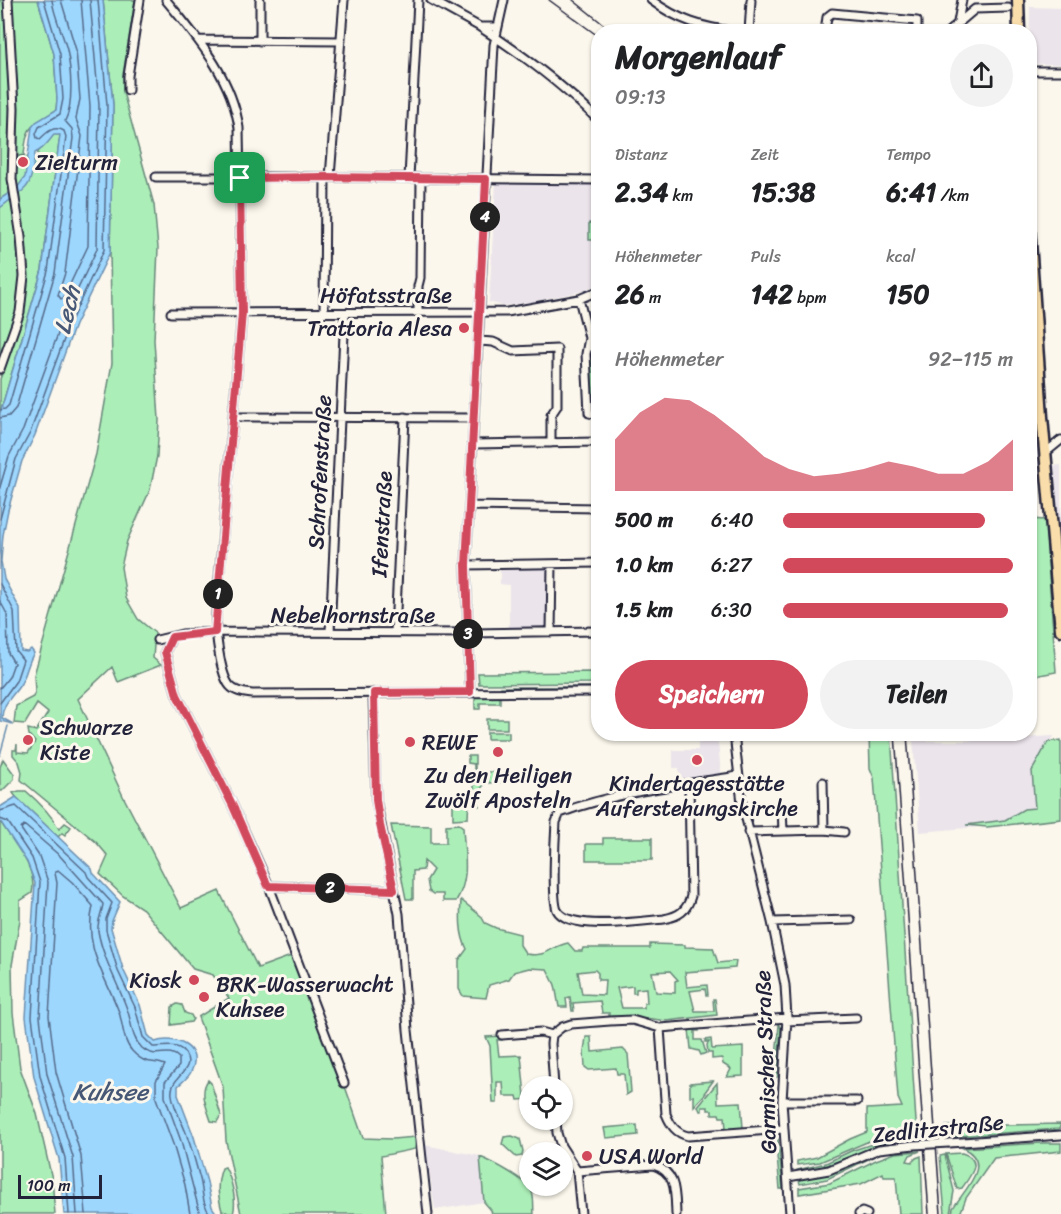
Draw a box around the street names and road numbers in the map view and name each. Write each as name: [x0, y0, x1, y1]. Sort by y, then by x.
street label: Höfatsstraße: [320, 276, 452, 315]
street label: Schrofenstraße: [296, 394, 343, 550]
street label: Ifenstraße: [359, 470, 404, 579]
street label: Nebelhornstraße: [271, 596, 435, 635]
street label: Garmischer Straße: [743, 970, 788, 1154]
street label: Zedlitzstraße: [870, 1102, 1006, 1155]

